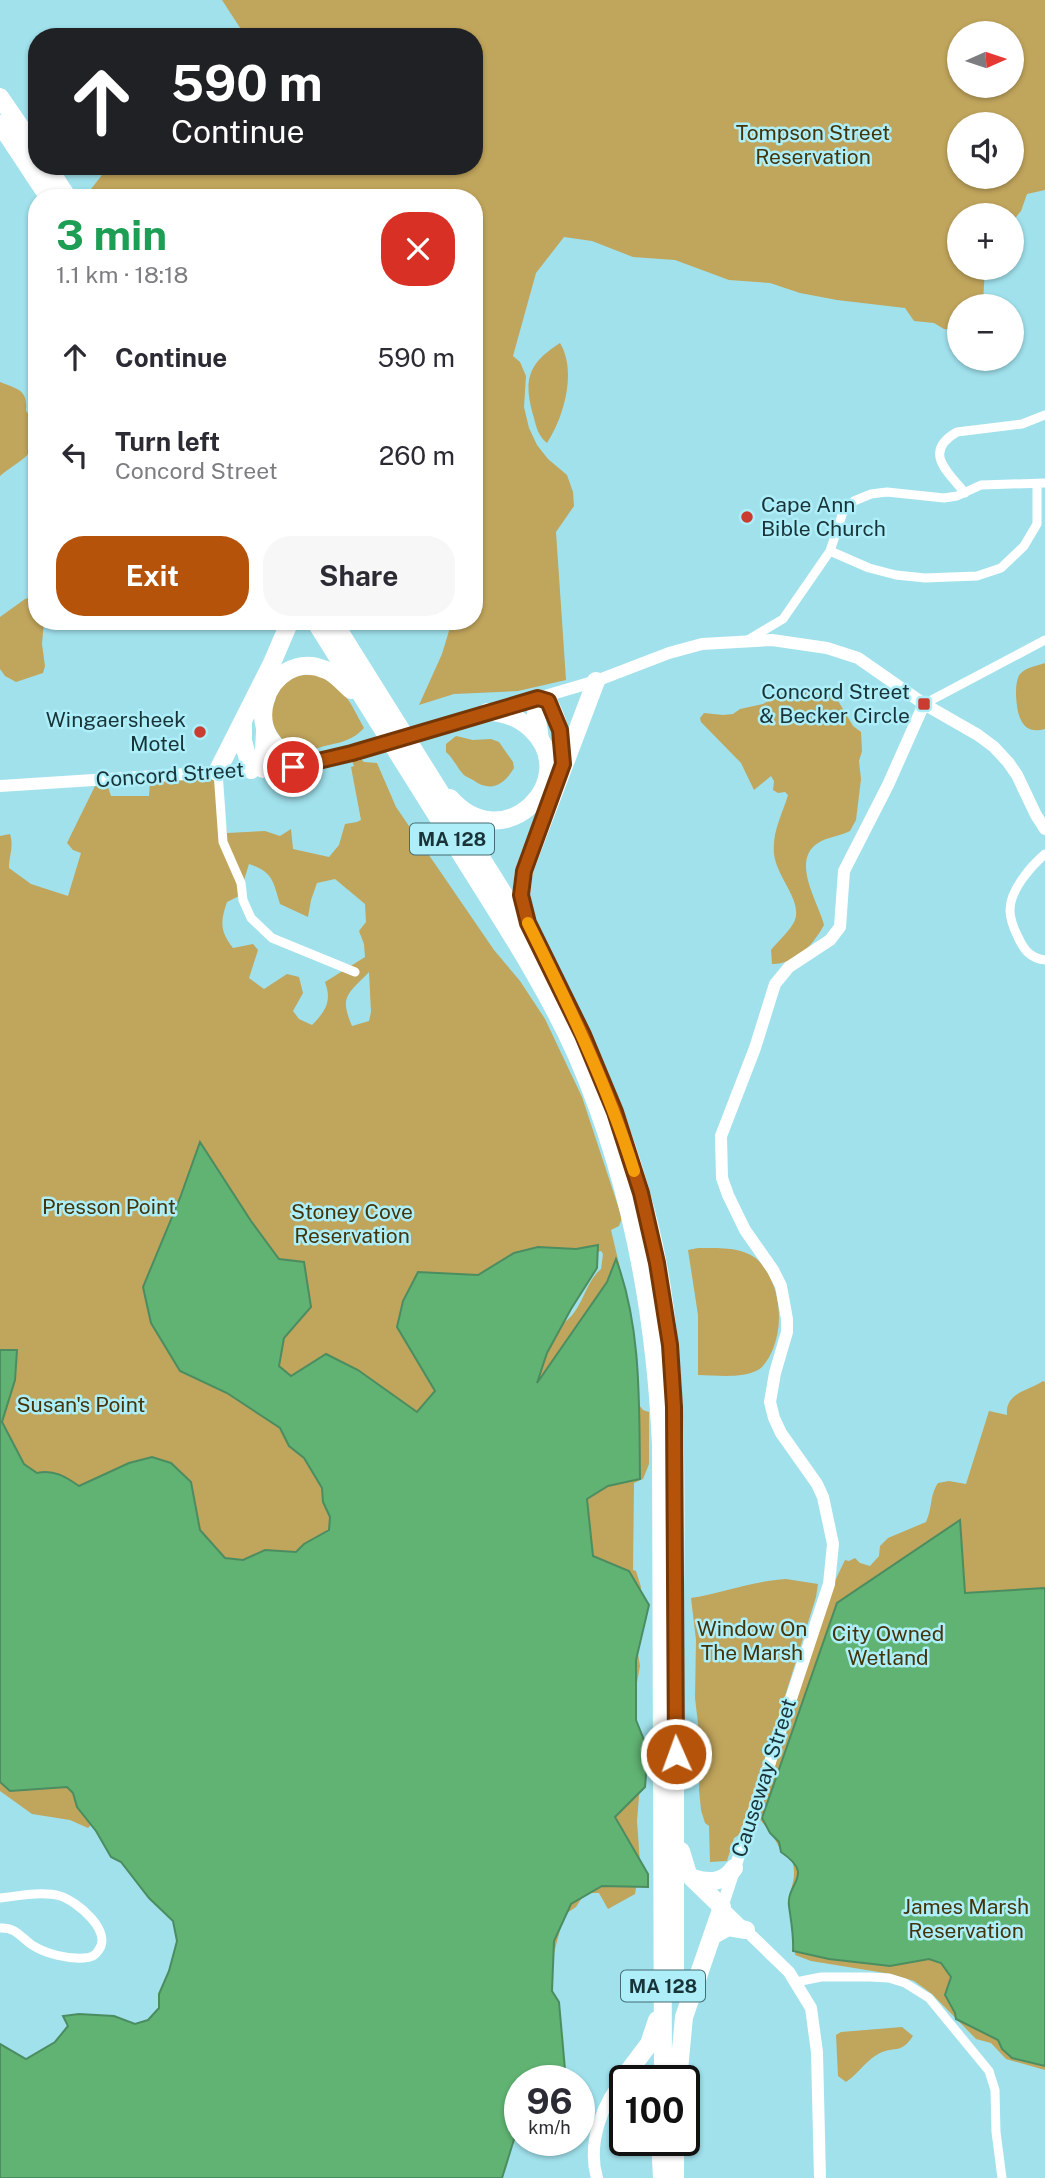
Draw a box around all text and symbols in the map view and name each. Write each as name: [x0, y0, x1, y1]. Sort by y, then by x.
north arrow: [947, 21, 1024, 98]
map controls: [947, 21, 1024, 371]
text: 590 m: [171, 54, 323, 112]
icon: ahead: [56, 56, 147, 147]
button: sound: [947, 112, 1024, 189]
text: Continue: [171, 113, 305, 150]
park label: Tompson Street Reservation: [736, 120, 890, 169]
button: +: [947, 203, 1024, 280]
text: 3 min: [56, 210, 167, 259]
button: close: [381, 212, 455, 286]
text: 1.1 km · 18:18: [56, 261, 188, 288]
button: −: [947, 294, 1024, 371]
icon: ahead: [56, 338, 94, 376]
text: Continue: [115, 342, 227, 373]
text: 590 m: [378, 342, 455, 373]
text: Turn left: [115, 426, 220, 457]
icon: left: [56, 436, 94, 474]
text: 260 m: [379, 440, 455, 471]
text: Concord Street: [115, 457, 278, 484]
place label: Cape Ann Bible Church: [761, 492, 886, 541]
marker: Cape Ann Bible Church: [739, 509, 755, 525]
button: Exit: [56, 536, 249, 616]
button: Share: [263, 536, 455, 616]
place label: Concord Street & Becker Circle: [759, 679, 910, 728]
marker: Concord Street & Becker Circle: [916, 696, 932, 712]
place label: Wingaersheek Motel: [46, 707, 186, 756]
marker: Wingaersheek Motel: [192, 724, 208, 740]
pin: [263, 737, 323, 797]
icon: arrive: [274, 748, 312, 786]
street label: Concord Street: [95, 757, 245, 792]
road number: MA 128: [410, 824, 494, 854]
park label: Presson Point: [42, 1194, 176, 1219]
park label: Stoney Cove Reservation: [291, 1199, 413, 1248]
park label: Susan's Point: [16, 1392, 146, 1417]
park label: Window On The Marsh: [697, 1616, 807, 1665]
park label: City Owned Wetland: [832, 1621, 944, 1670]
street label: Causeway Street: [726, 1695, 801, 1860]
position arrow: [639, 1717, 713, 1791]
park label: James Marsh Reservation: [903, 1894, 1029, 1943]
road number: MA 128: [621, 1970, 705, 2002]
speed limit sign: 100: [609, 2065, 700, 2156]
text: 96: [526, 2081, 573, 2122]
text: km/h: [528, 2117, 571, 2138]

